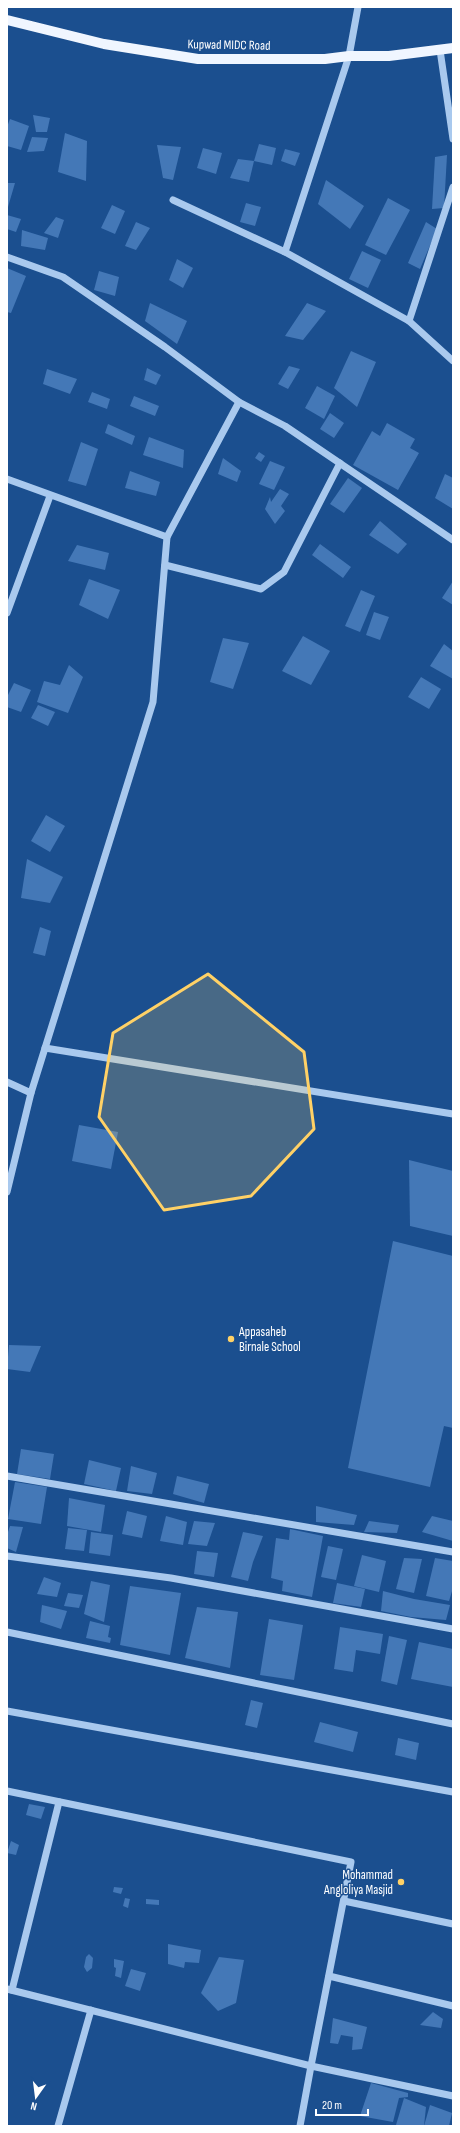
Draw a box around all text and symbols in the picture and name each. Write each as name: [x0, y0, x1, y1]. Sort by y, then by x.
street label: Kupwad MIDC Road: [187, 36, 271, 54]
place label: Appasaheb Birnale School: [238, 1324, 301, 1355]
marker: Appasaheb Birnale School: [226, 1334, 236, 1344]
place label: Mohammad Angloliya Masjid: [323, 1867, 393, 1898]
marker: Mohammad Angloliya Masjid: [396, 1877, 406, 1887]
north arrow: [16, 2077, 56, 2117]
scale bar: [316, 2091, 368, 2117]
text: 20 m: [322, 2098, 342, 2113]
text: N: [29, 2099, 38, 2113]

